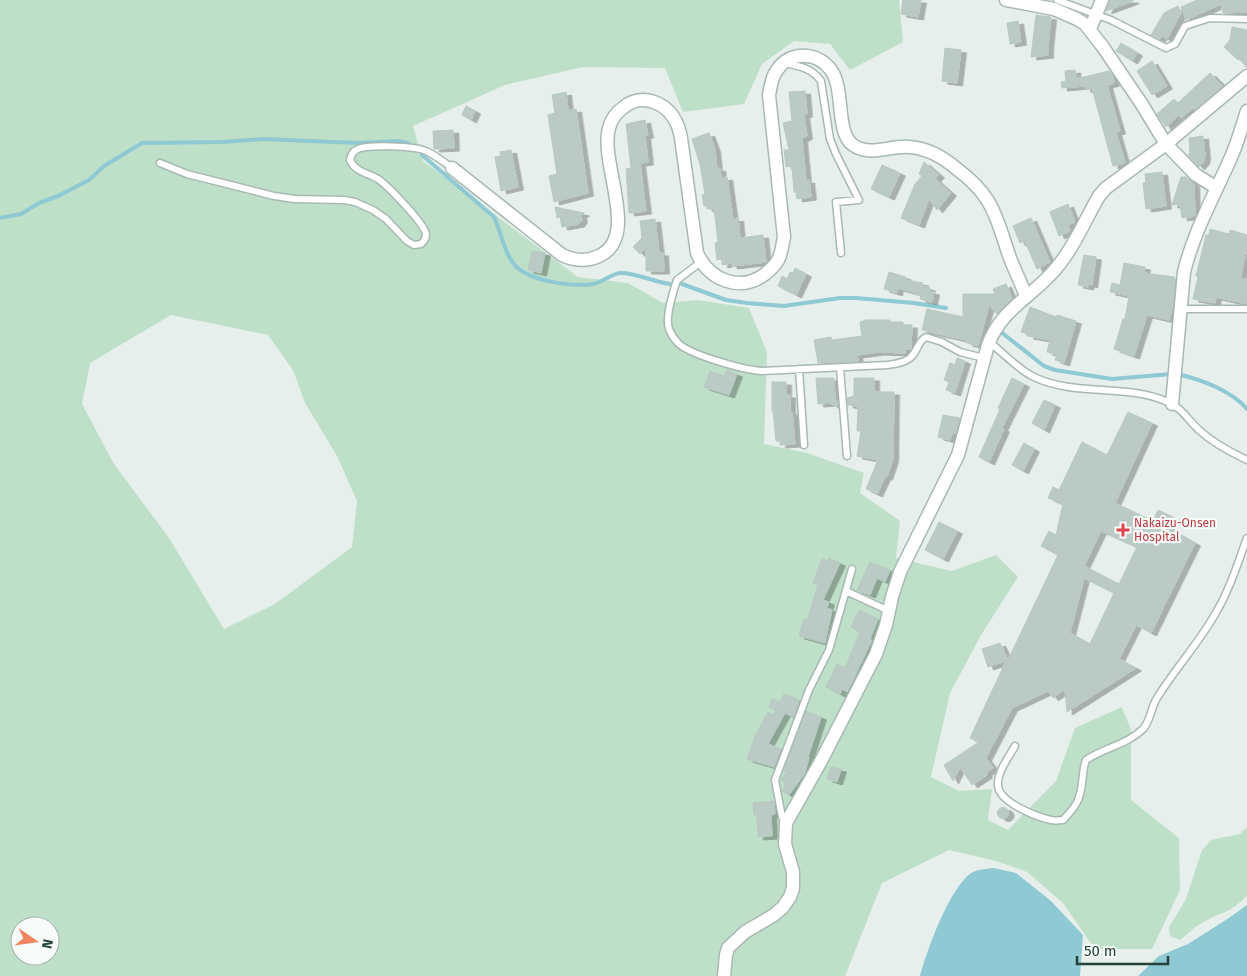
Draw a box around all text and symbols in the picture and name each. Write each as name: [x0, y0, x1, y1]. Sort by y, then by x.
place label: Nakaizu-Onsen Hospital: [1134, 516, 1216, 544]
marker: Nakaizu-Onsen Hospital: [1116, 523, 1130, 537]
north arrow: [10, 916, 60, 966]
scale bar: [1077, 934, 1168, 966]
text: N: [38, 937, 57, 950]
text: 50 m: [1084, 942, 1117, 960]

